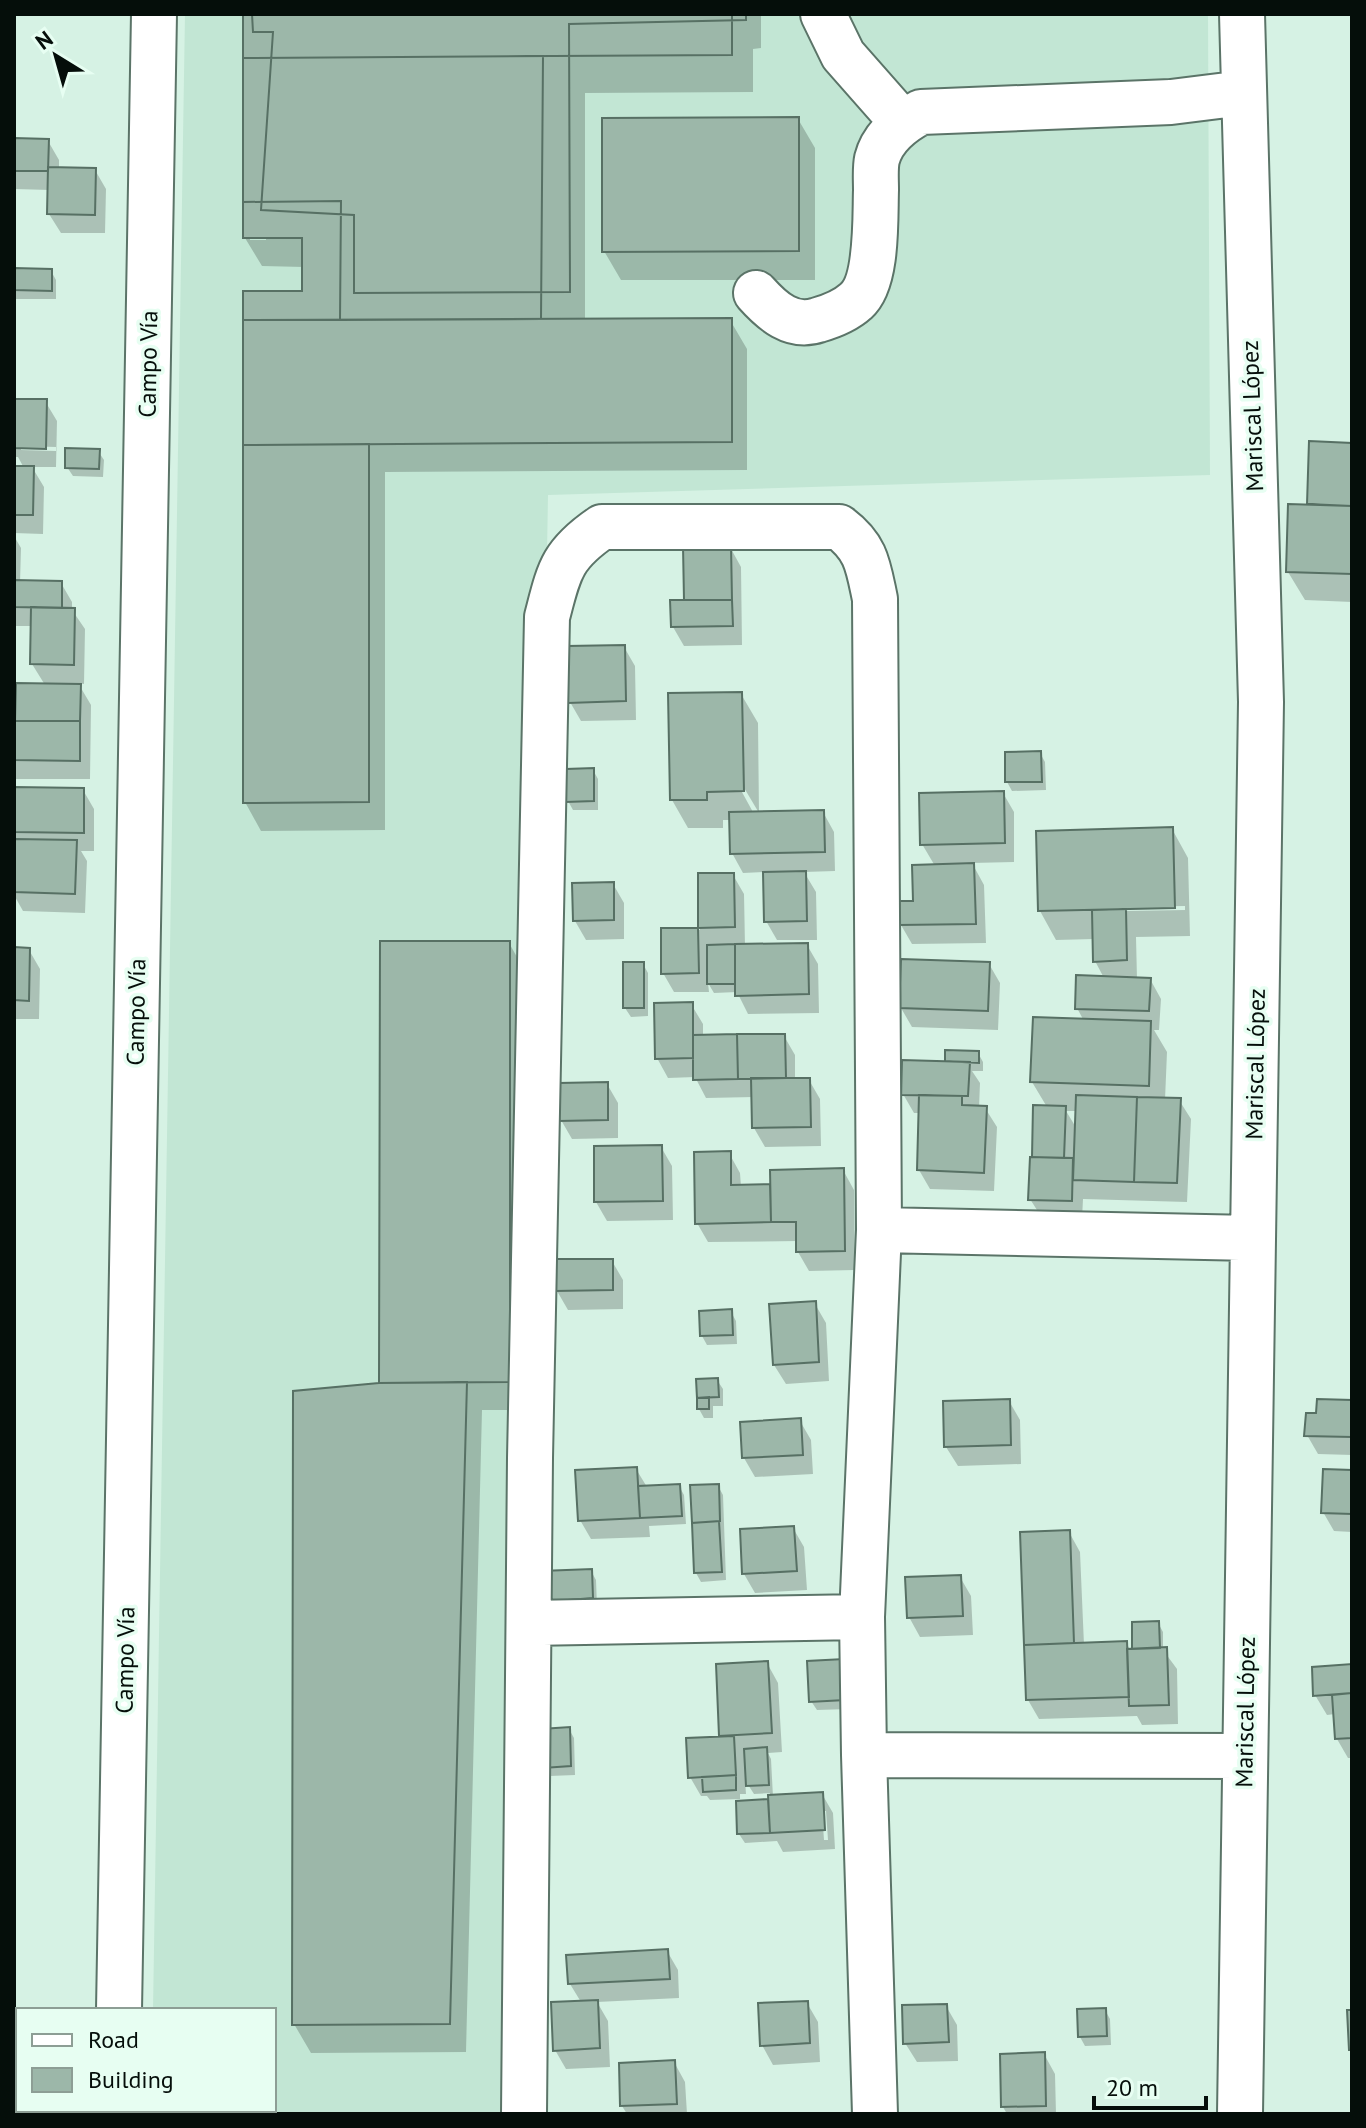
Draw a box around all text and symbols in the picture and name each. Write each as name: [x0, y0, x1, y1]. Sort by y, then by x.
north arrow: [16, 16, 96, 96]
text: N: [30, 24, 58, 56]
street label: Campo Vía: [132, 310, 164, 418]
street label: Mariscal López: [1234, 340, 1270, 492]
street label: Campo Vía: [120, 958, 152, 1066]
street label: Mariscal López: [1238, 988, 1272, 1140]
street label: Campo Vía: [109, 1606, 141, 1714]
street label: Mariscal López: [1228, 1636, 1262, 1788]
legend: [16, 2008, 276, 2112]
text: Road: [88, 2024, 139, 2055]
scale bar: [1094, 2060, 1206, 2110]
text: Building: [88, 2064, 174, 2095]
text: 20 m: [1106, 2072, 1158, 2103]

